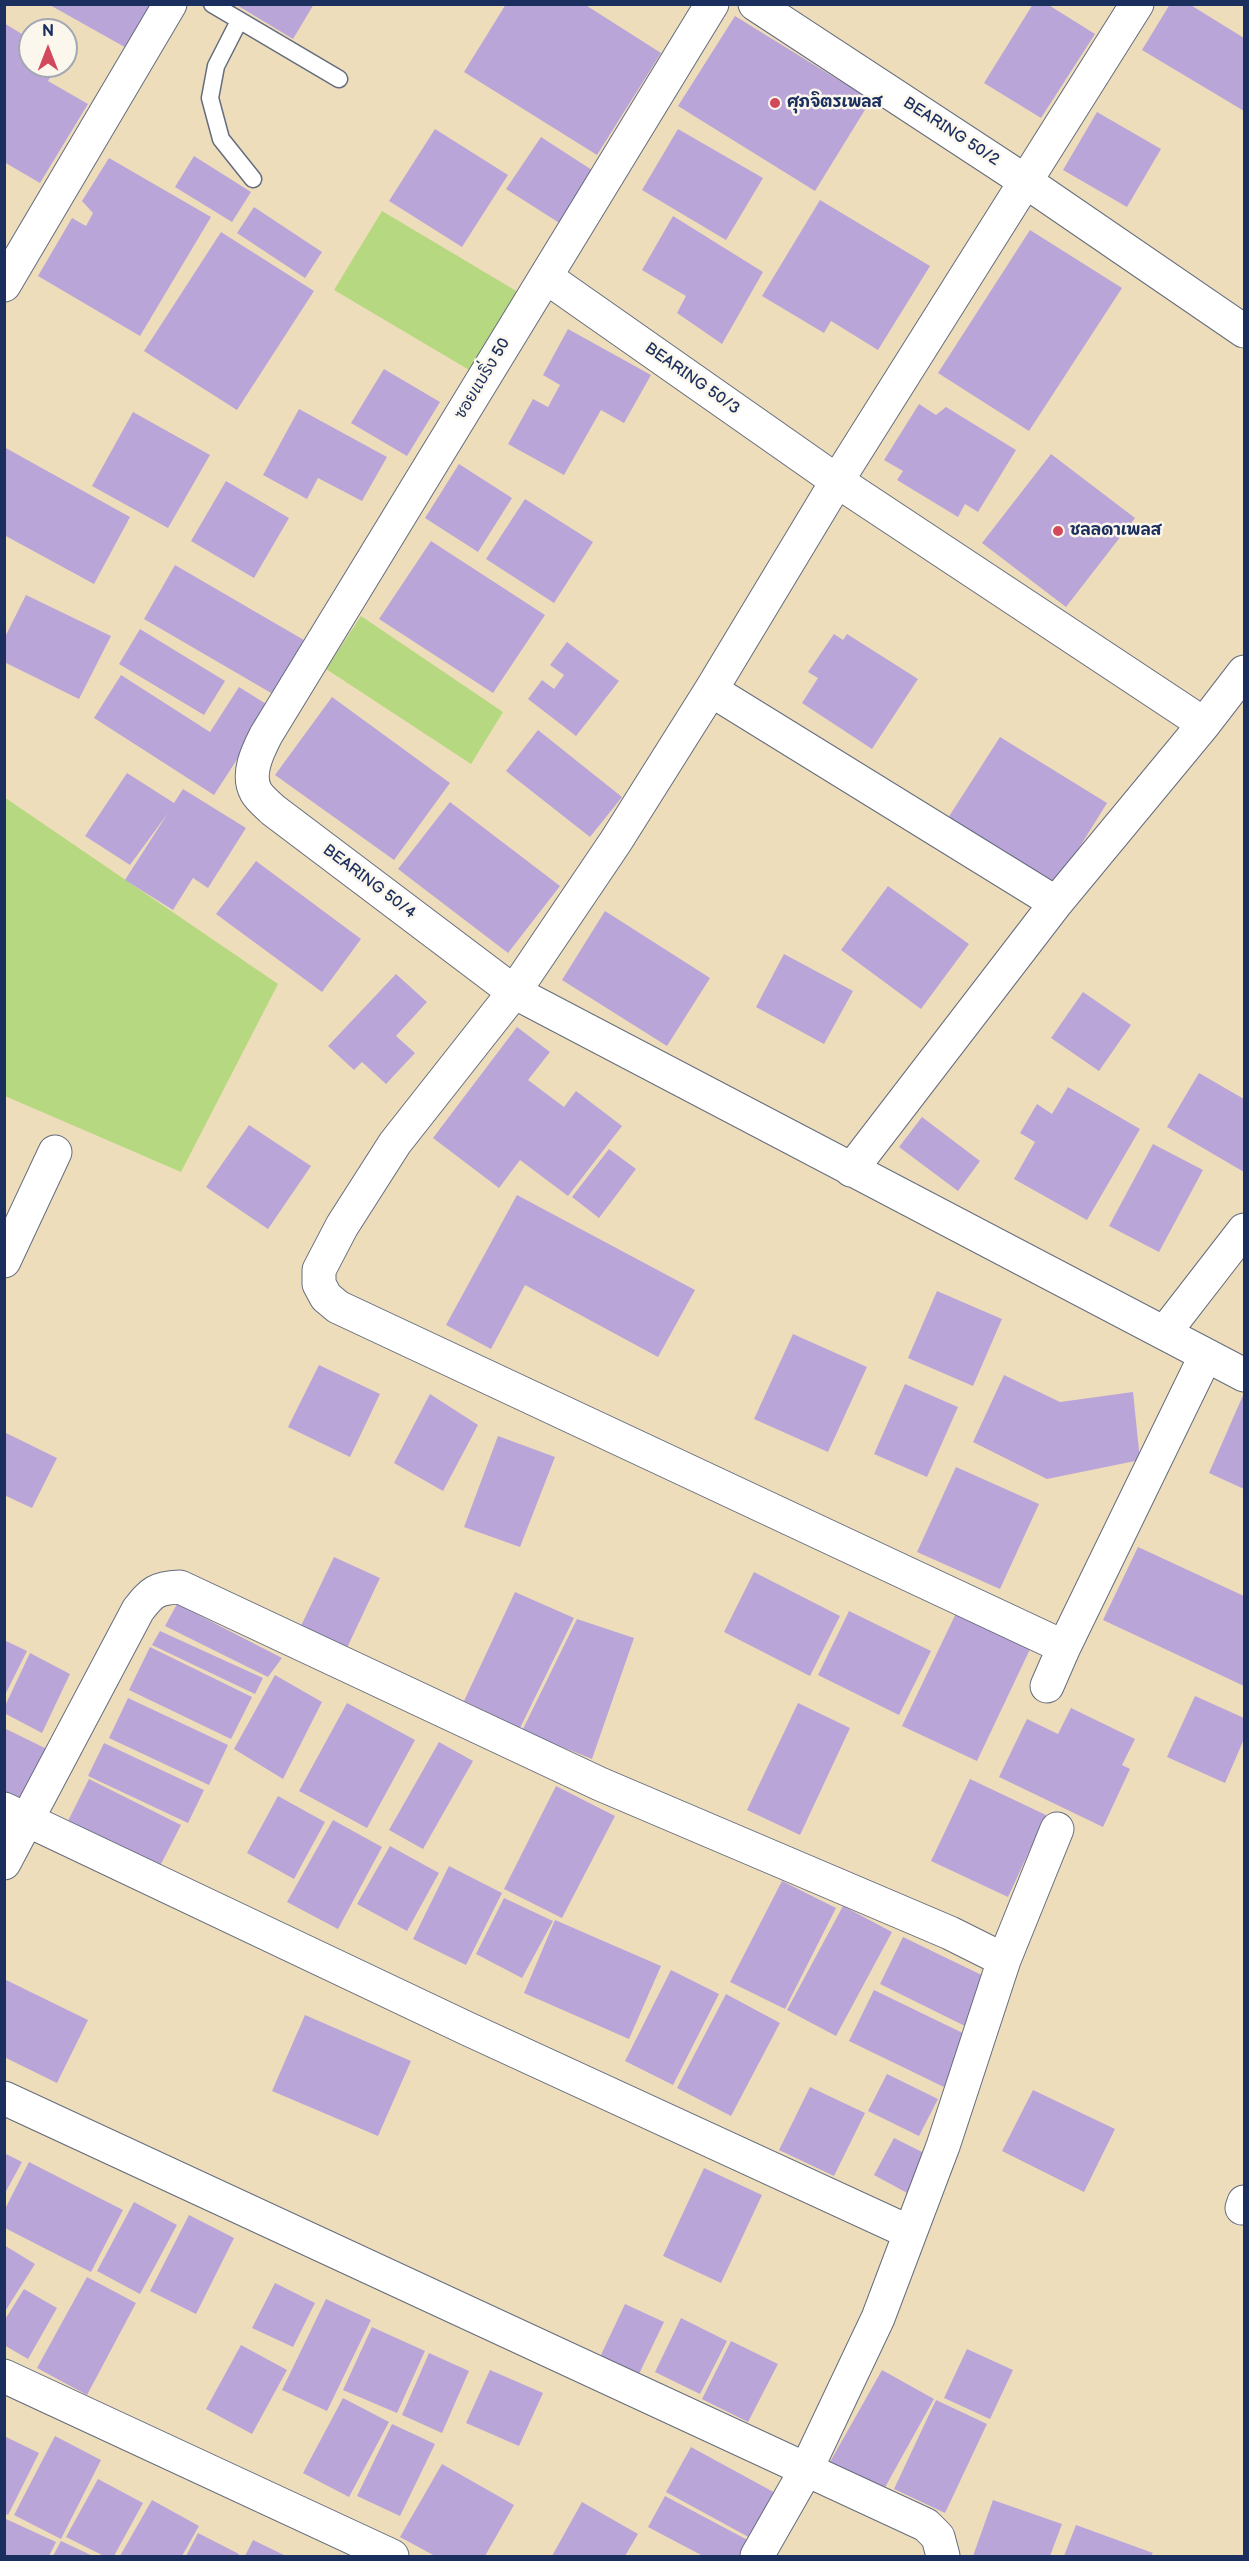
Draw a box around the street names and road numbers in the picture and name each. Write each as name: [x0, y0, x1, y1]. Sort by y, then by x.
street label: BEARING 50/2: [899, 94, 1003, 170]
street label: ซอยแบริ่ง 50: [451, 335, 515, 423]
street label: BEARING 50/3: [641, 339, 743, 419]
street label: BEARING 50/4: [319, 841, 419, 923]

